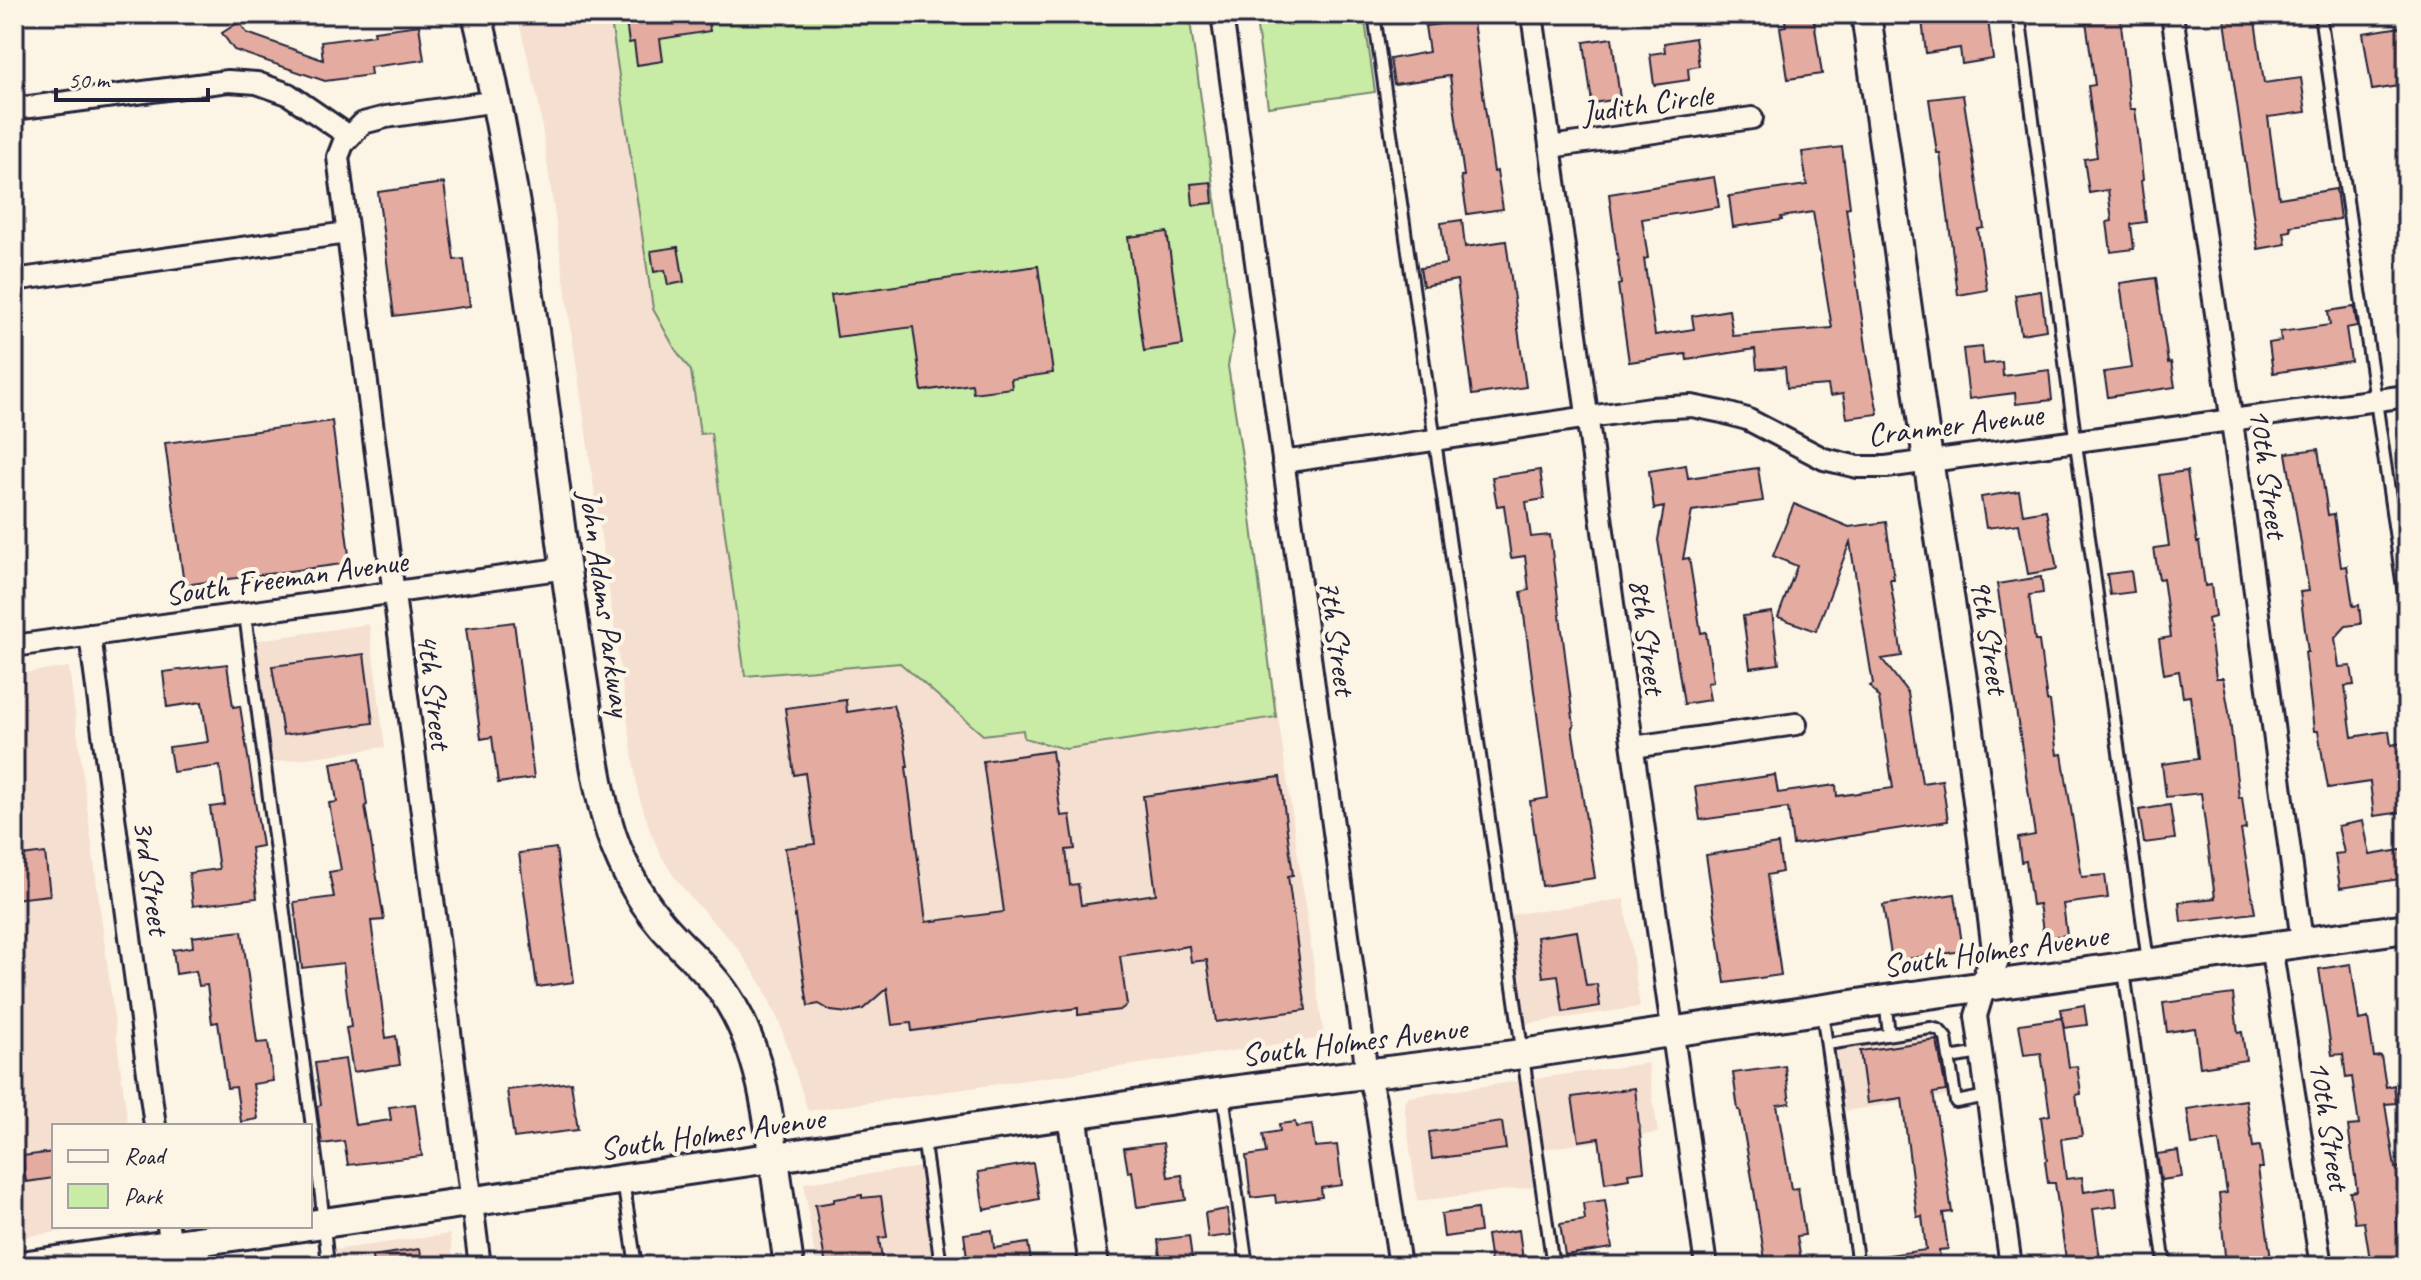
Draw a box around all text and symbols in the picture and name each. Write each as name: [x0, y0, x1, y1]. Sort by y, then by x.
scale bar: [56, 52, 208, 102]
text: 50 m: [68, 65, 111, 95]
street label: Judith Circle: [1577, 74, 1718, 133]
street label: Cranmer Avenue: [1865, 393, 2048, 456]
street label: 10th Street: [2239, 405, 2298, 544]
street label: John Adams Parkway: [569, 486, 642, 721]
street label: South Freeman Avenue: [162, 540, 413, 615]
street label: 9th Street: [1960, 575, 2019, 700]
street label: 8th Street: [1619, 576, 1676, 700]
street label: 7th Street: [1309, 577, 1366, 701]
street label: 4th Street: [407, 631, 462, 755]
street label: 3rd Street: [123, 817, 180, 940]
street label: South Holmes Avenue: [1880, 914, 2113, 987]
street label: South Holmes Avenue: [1239, 1007, 1472, 1076]
street label: 10th Street: [2299, 1057, 2361, 1196]
street label: South Holmes Avenue: [597, 1097, 830, 1170]
legend: [52, 1124, 312, 1228]
text: Road: [124, 1141, 168, 1171]
text: Park: [124, 1181, 164, 1211]

